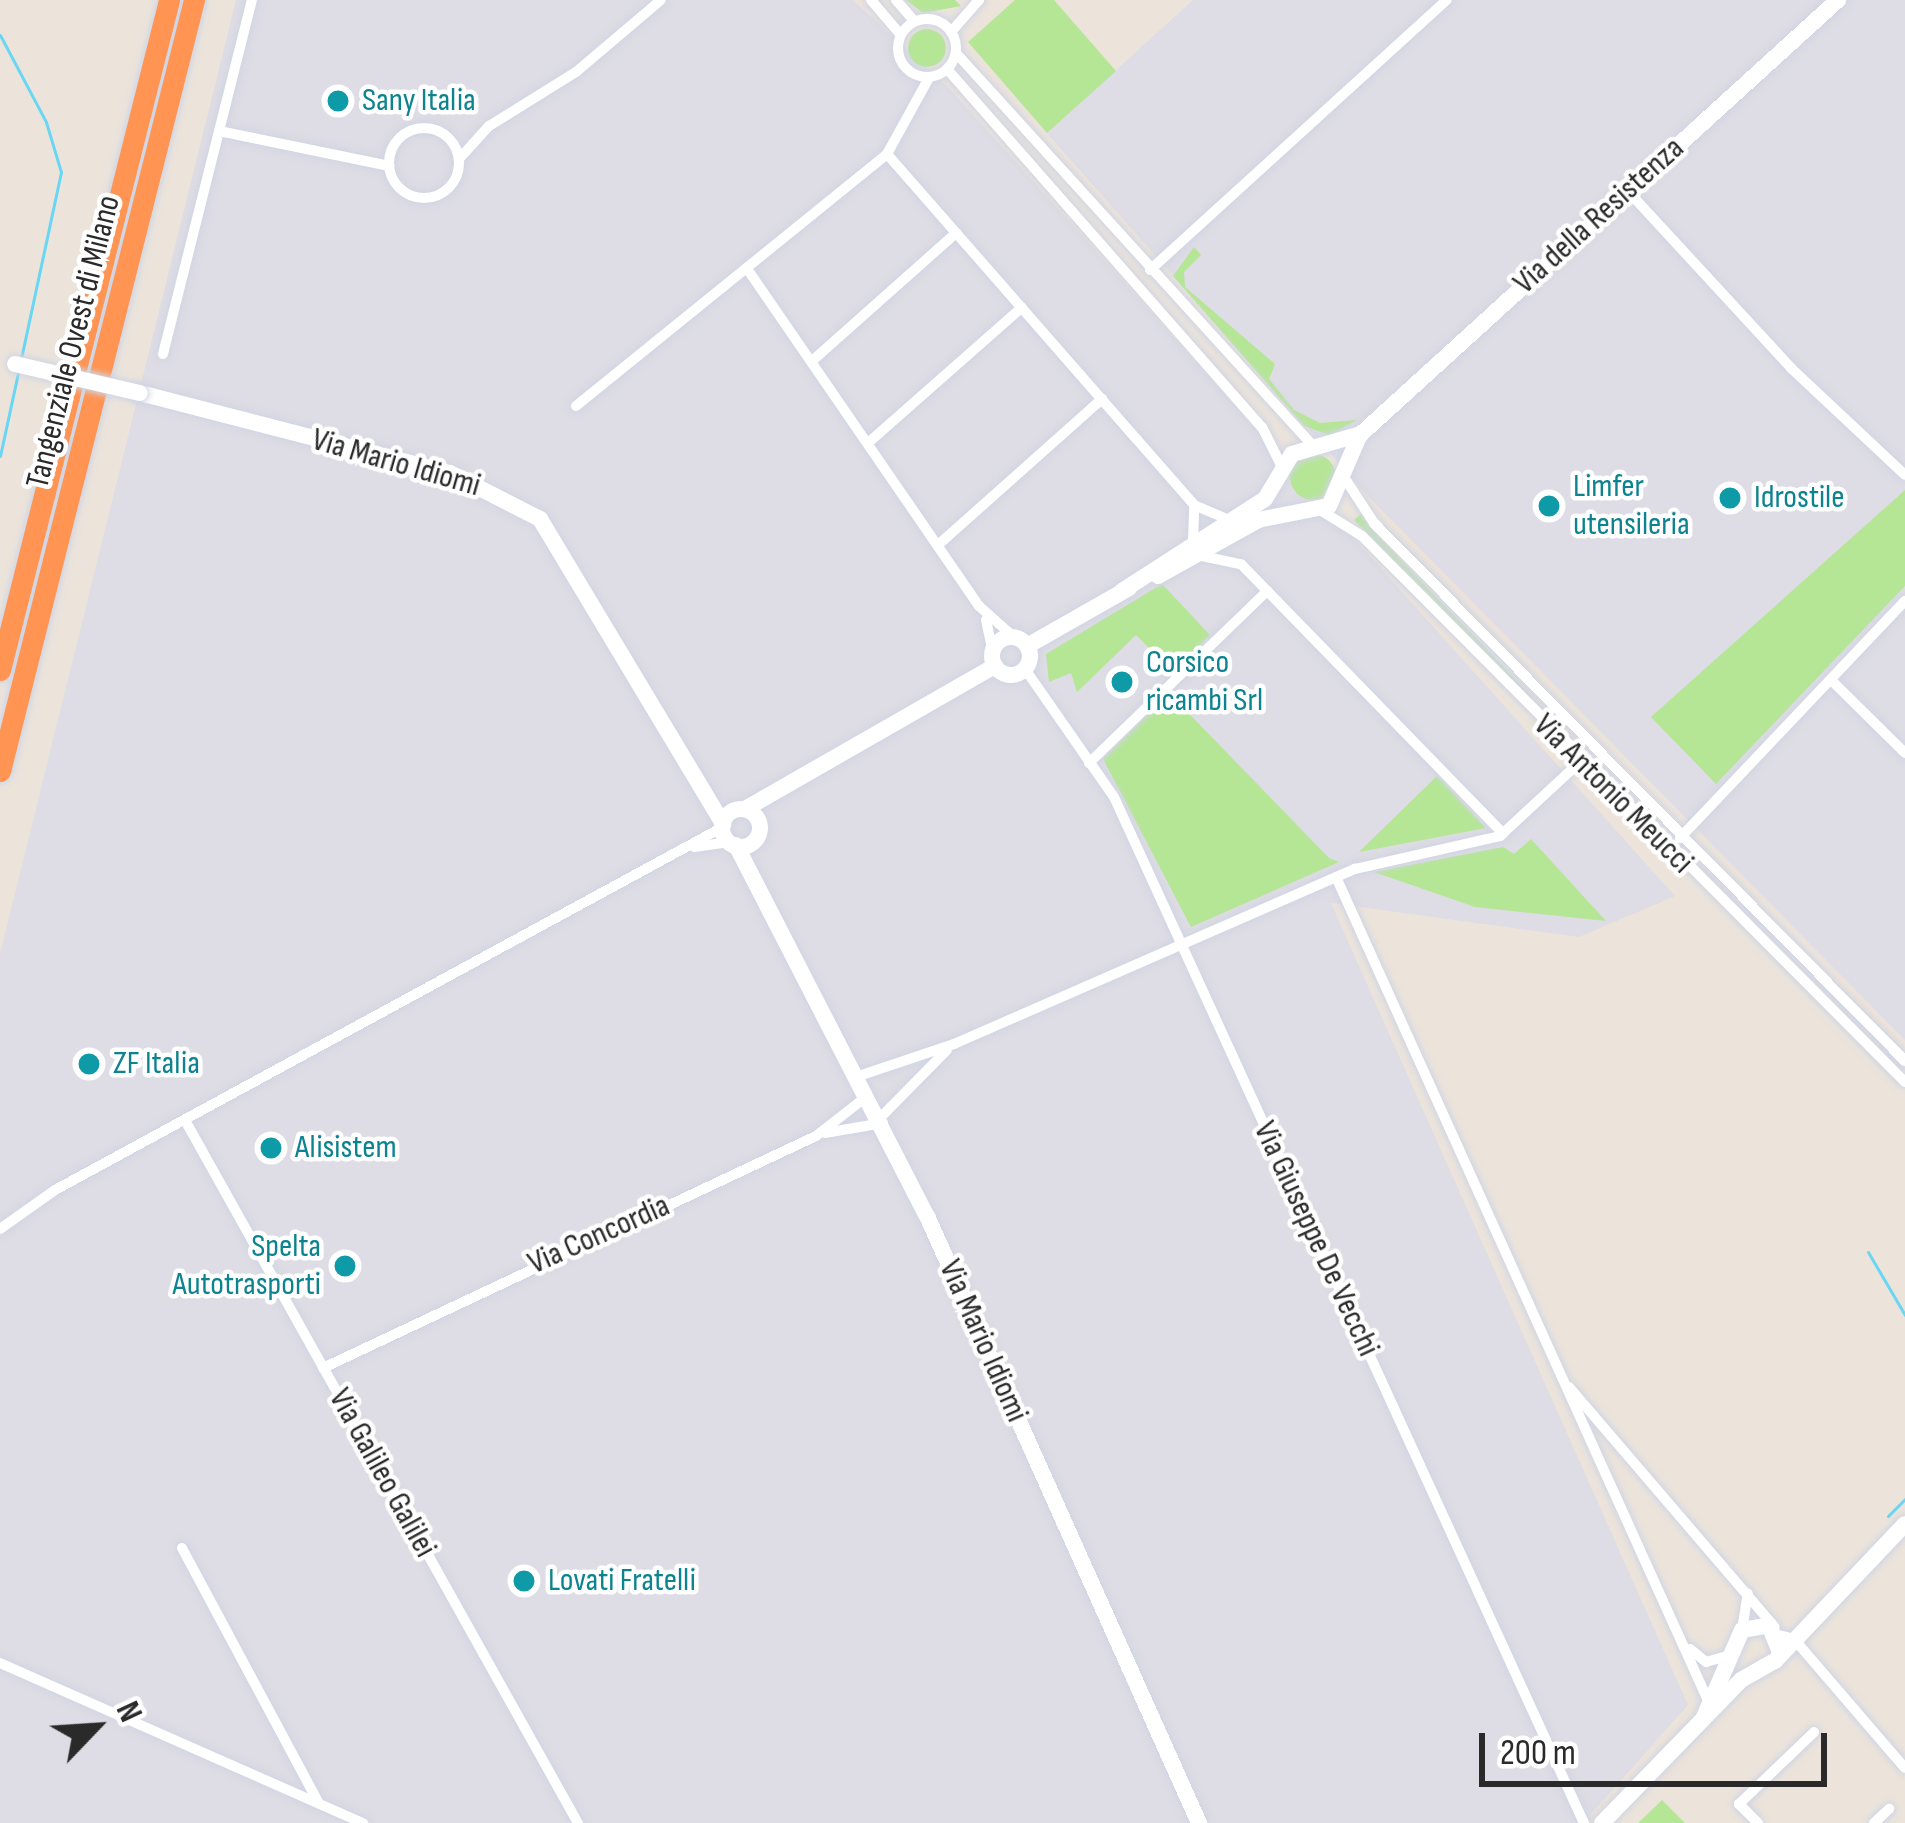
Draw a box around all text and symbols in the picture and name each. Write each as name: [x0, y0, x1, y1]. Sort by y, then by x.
place label: Sany Italia: [362, 81, 476, 121]
marker: Sany Italia: [325, 88, 351, 114]
street label: Via della Resistenza: [1506, 129, 1692, 303]
street label: Tangenziale Ovest di Milano: [18, 191, 130, 493]
street label: Via Mario Idiomi: [307, 420, 485, 506]
place label: Limfer utensileria: [1573, 467, 1690, 545]
place label: Idrostile: [1754, 478, 1845, 518]
marker: Idrostile: [1717, 485, 1743, 511]
marker: Limfer utensileria: [1536, 493, 1562, 519]
place label: Corsico ricambi Srl: [1146, 643, 1263, 721]
marker: Corsico ricambi Srl: [1109, 669, 1135, 695]
street label: Via Antonio Meucci: [1525, 706, 1701, 882]
place label: ZF Italia: [113, 1044, 200, 1084]
marker: ZF Italia: [76, 1051, 102, 1077]
street label: Via Giuseppe De Vecchi: [1244, 1115, 1388, 1363]
place label: Alisistem: [295, 1128, 397, 1168]
marker: Alisistem: [258, 1135, 284, 1161]
street label: Via Concordia: [522, 1186, 676, 1284]
place label: Spelta Autotrasporti: [173, 1227, 321, 1305]
marker: Spelta Autotrasporti: [332, 1253, 358, 1279]
street label: Via Mario Idiomi: [930, 1254, 1036, 1428]
street label: Via Galileo Galilei: [319, 1382, 445, 1564]
place label: Lovati Fratelli: [548, 1561, 696, 1601]
marker: Lovati Fratelli: [511, 1568, 537, 1594]
north arrow: [36, 1667, 156, 1787]
text: N: [107, 1695, 150, 1728]
scale bar: [1485, 1709, 1833, 1783]
text: 200 m: [1500, 1732, 1576, 1775]

